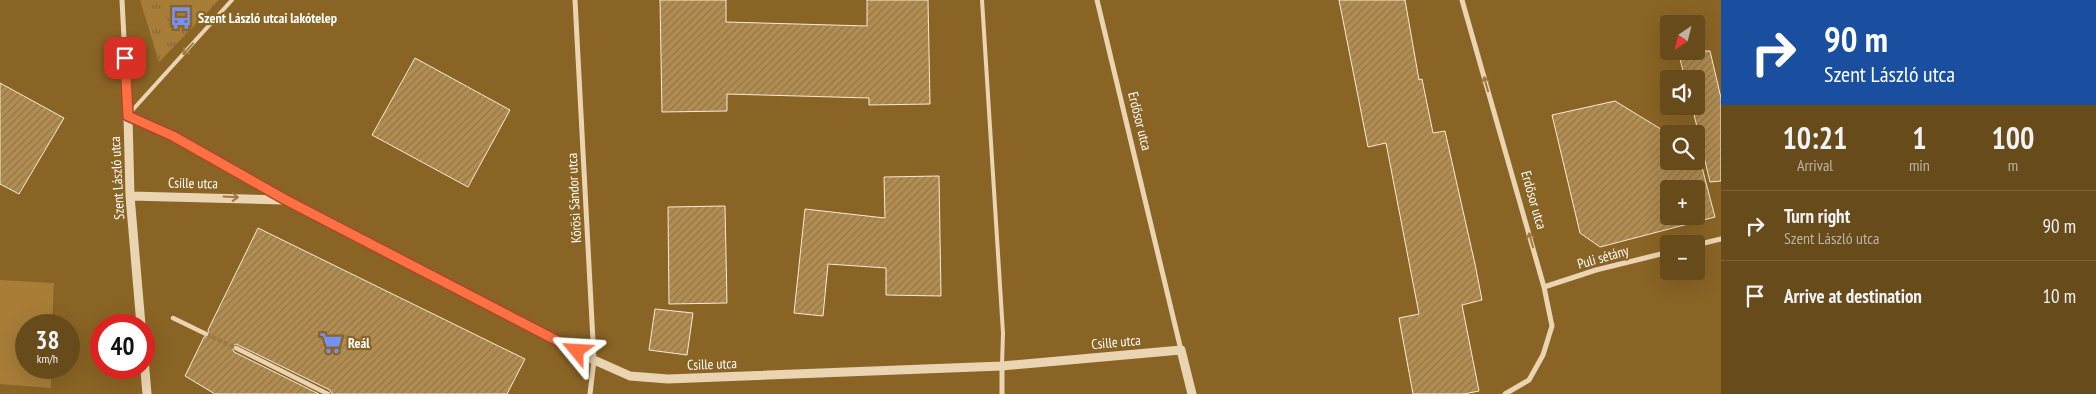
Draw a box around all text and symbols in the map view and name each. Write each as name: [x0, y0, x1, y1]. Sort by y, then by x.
bus stop icon: Szent László utcai lakótelep: [168, 5, 194, 31]
place label: Szent László utcai lakótelep: [198, 9, 337, 27]
north arrow: [1660, 15, 1705, 60]
map controls: [1660, 15, 1705, 280]
text: 90 m: [1824, 16, 1888, 62]
icon: right: [1741, 20, 1806, 85]
pin: [104, 37, 146, 79]
one-way arrow: [182, 43, 194, 56]
icon: arrive: [111, 44, 139, 72]
text: Szent László utca: [1824, 60, 1955, 88]
button: sound: [1660, 70, 1705, 115]
one-way arrow: [1481, 76, 1490, 92]
street label: Erdősor utca: [1124, 90, 1156, 152]
text: 10:21: [1783, 118, 1847, 157]
text: 1: [1912, 118, 1927, 157]
text: 100: [1991, 118, 2034, 157]
button: search: [1660, 125, 1705, 170]
street label: Szent László utca: [106, 136, 128, 220]
street label: Kőrösi Sándor utca: [563, 153, 585, 243]
text: Arrival: [1797, 155, 1833, 175]
text: min: [1909, 155, 1930, 175]
text: m: [2008, 155, 2018, 175]
street label: Erdősor utca: [1517, 169, 1551, 231]
street label: Csille utca: [168, 174, 218, 192]
button: +: [1660, 180, 1705, 225]
one-way arrow: [223, 193, 239, 202]
text: Turn right: [1784, 204, 1850, 228]
icon: right: [1741, 212, 1769, 240]
text: 90 m: [2043, 214, 2076, 238]
text: Szent László utca: [1784, 228, 1879, 248]
one-way arrow: [1526, 233, 1535, 249]
button: −: [1660, 235, 1705, 280]
street label: Puli sétány: [1575, 241, 1631, 273]
icon: arrive: [1741, 282, 1769, 310]
text: Arrive at destination: [1784, 284, 1922, 308]
text: 10 m: [2043, 284, 2076, 308]
speed limit sign: 40: [90, 314, 155, 379]
text: 38: [36, 324, 59, 356]
position arrow: [550, 324, 602, 376]
supermarket icon: Reál: [318, 330, 344, 356]
street label: Csille utca: [1090, 331, 1142, 353]
place label: Reál: [348, 334, 370, 352]
text: km/h: [37, 351, 58, 366]
street label: Csille utca: [687, 354, 737, 374]

